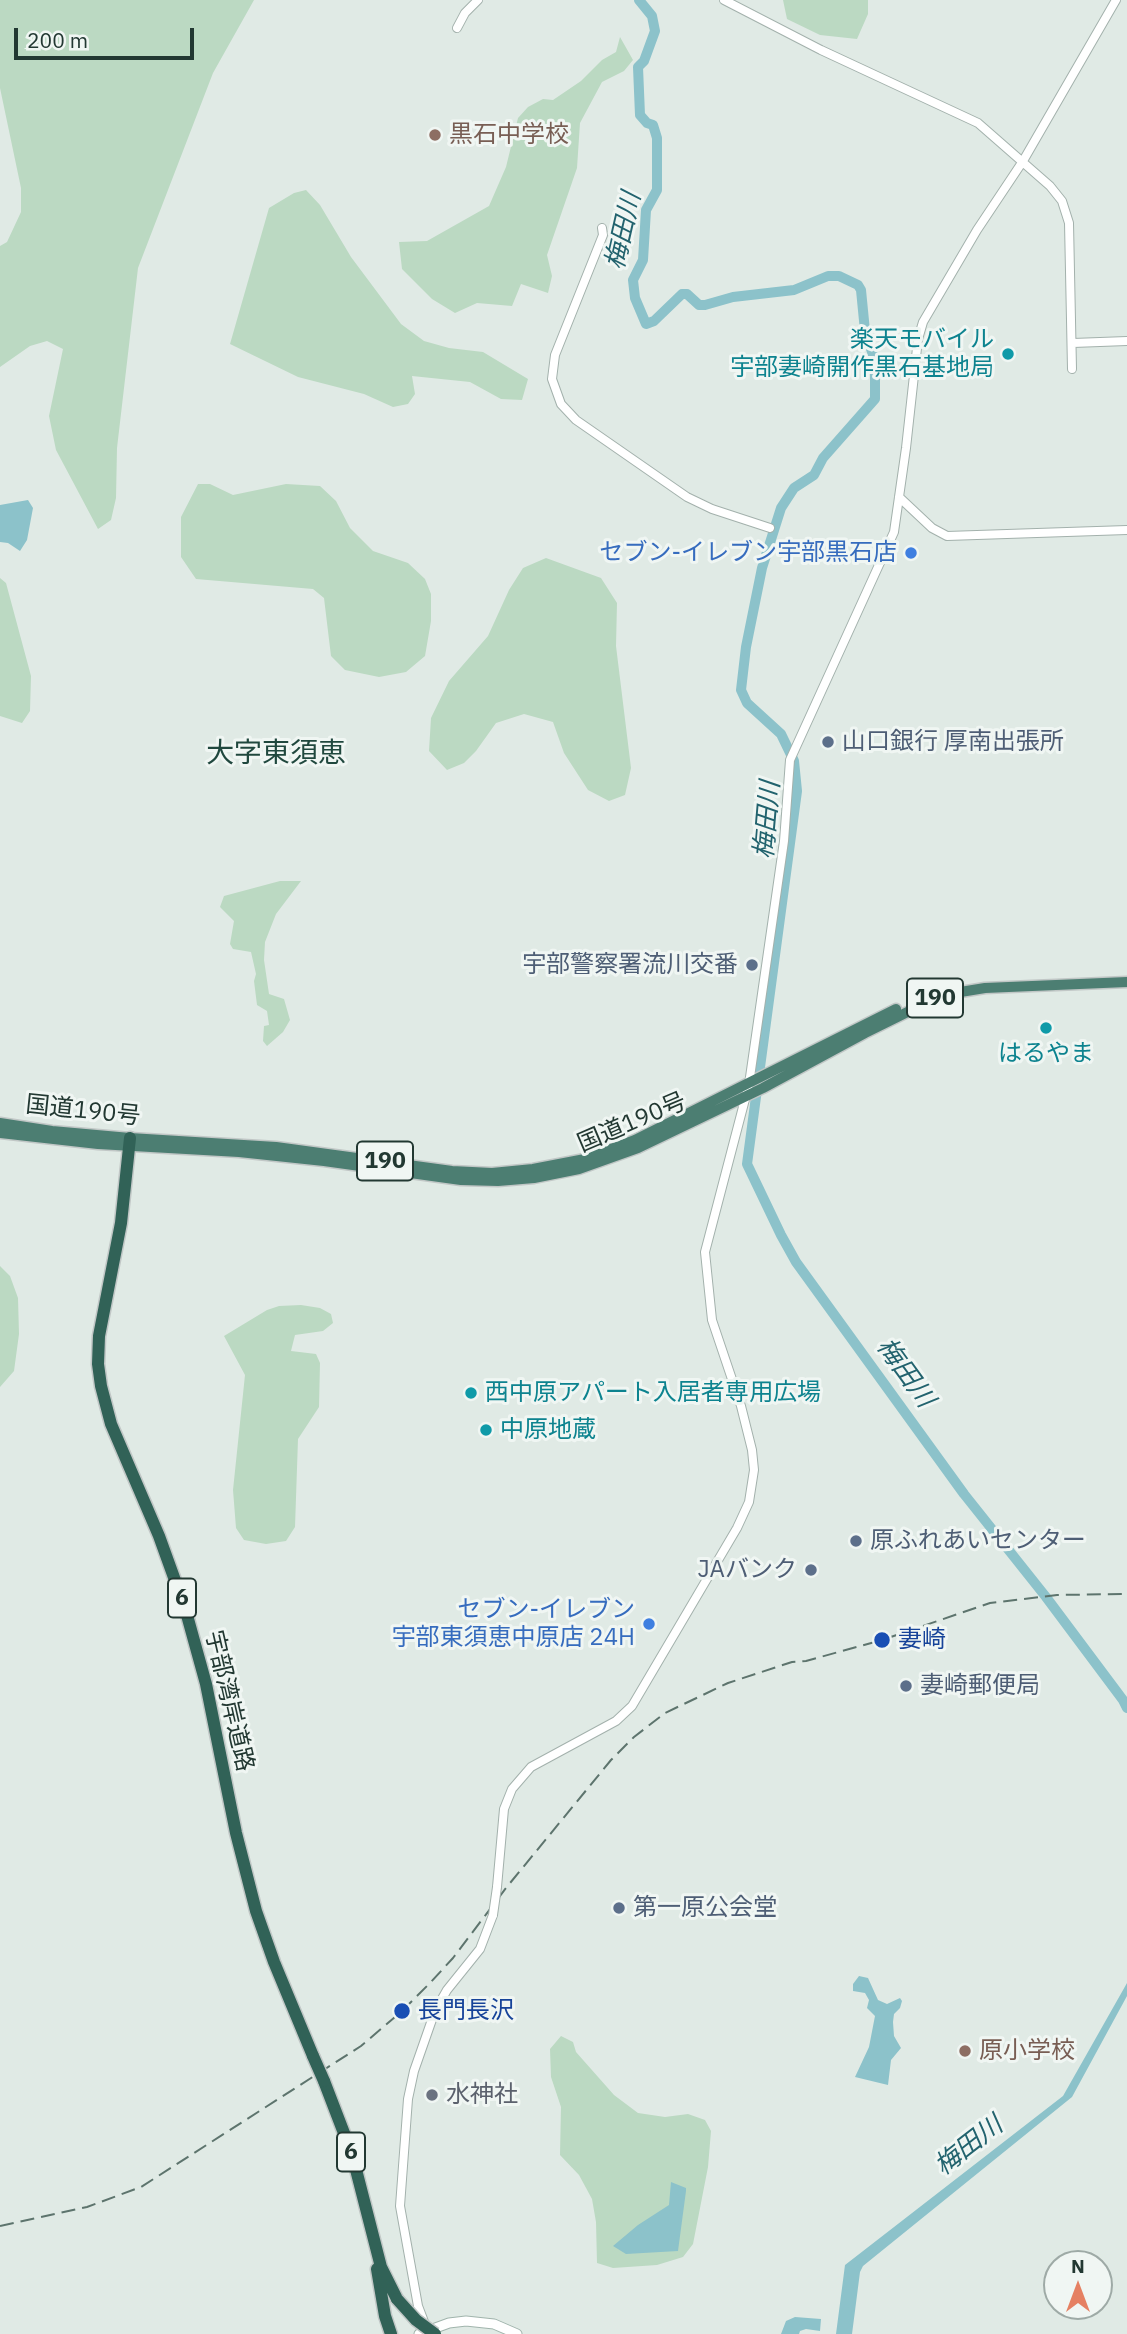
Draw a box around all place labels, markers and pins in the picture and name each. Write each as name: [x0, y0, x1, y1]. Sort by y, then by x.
place label: 黒石中学校: [449, 121, 569, 149]
marker: 黒石中学校: [427, 127, 443, 143]
place label: 楽天モバイル 宇部妻崎開作黒石基地局: [730, 326, 994, 382]
marker: 楽天モバイル 宇部妻崎開作黒石基地局: [1000, 346, 1016, 362]
place label: セブン-イレブン宇部黒石店: [599, 539, 897, 567]
marker: セブン-イレブン宇部黒石店: [903, 545, 919, 561]
place label: 山口銀行 厚南出張所: [842, 728, 1064, 756]
marker: 山口銀行 厚南出張所: [820, 734, 836, 750]
place label: 宇部警察署流川交番: [522, 951, 738, 979]
marker: 宇部警察署流川交番: [744, 957, 760, 973]
marker: はるやま: [1038, 1020, 1054, 1036]
place label: はるやま: [998, 1040, 1094, 1068]
place label: 西中原アパート入居者専用広場: [485, 1379, 821, 1407]
marker: 西中原アパート入居者専用広場: [463, 1385, 479, 1401]
place label: 中原地蔵: [500, 1416, 596, 1444]
marker: 中原地蔵: [478, 1422, 494, 1438]
place label: 原ふれあいセンター: [870, 1527, 1086, 1555]
marker: 原ふれあいセンター: [848, 1533, 864, 1549]
place label: JAバンク: [698, 1556, 797, 1584]
marker: JAバンク: [803, 1562, 819, 1578]
place label: セブン-イレブン 宇部東須恵中原店 24H: [392, 1596, 635, 1652]
marker: セブン-イレブン 宇部東須恵中原店 24H: [641, 1616, 657, 1632]
place label: 妻崎: [898, 1626, 946, 1654]
marker: 妻崎: [872, 1630, 892, 1650]
place label: 妻崎郵便局: [920, 1672, 1040, 1700]
marker: 妻崎郵便局: [898, 1678, 914, 1694]
place label: 第一原公会堂: [633, 1894, 777, 1922]
marker: 第一原公会堂: [611, 1900, 627, 1916]
place label: 長門長沢: [418, 1997, 514, 2025]
marker: 長門長沢: [392, 2001, 412, 2021]
place label: 原小学校: [979, 2037, 1075, 2065]
marker: 原小学校: [957, 2043, 973, 2059]
place label: 水神社: [446, 2081, 518, 2109]
marker: 水神社: [424, 2087, 440, 2103]

